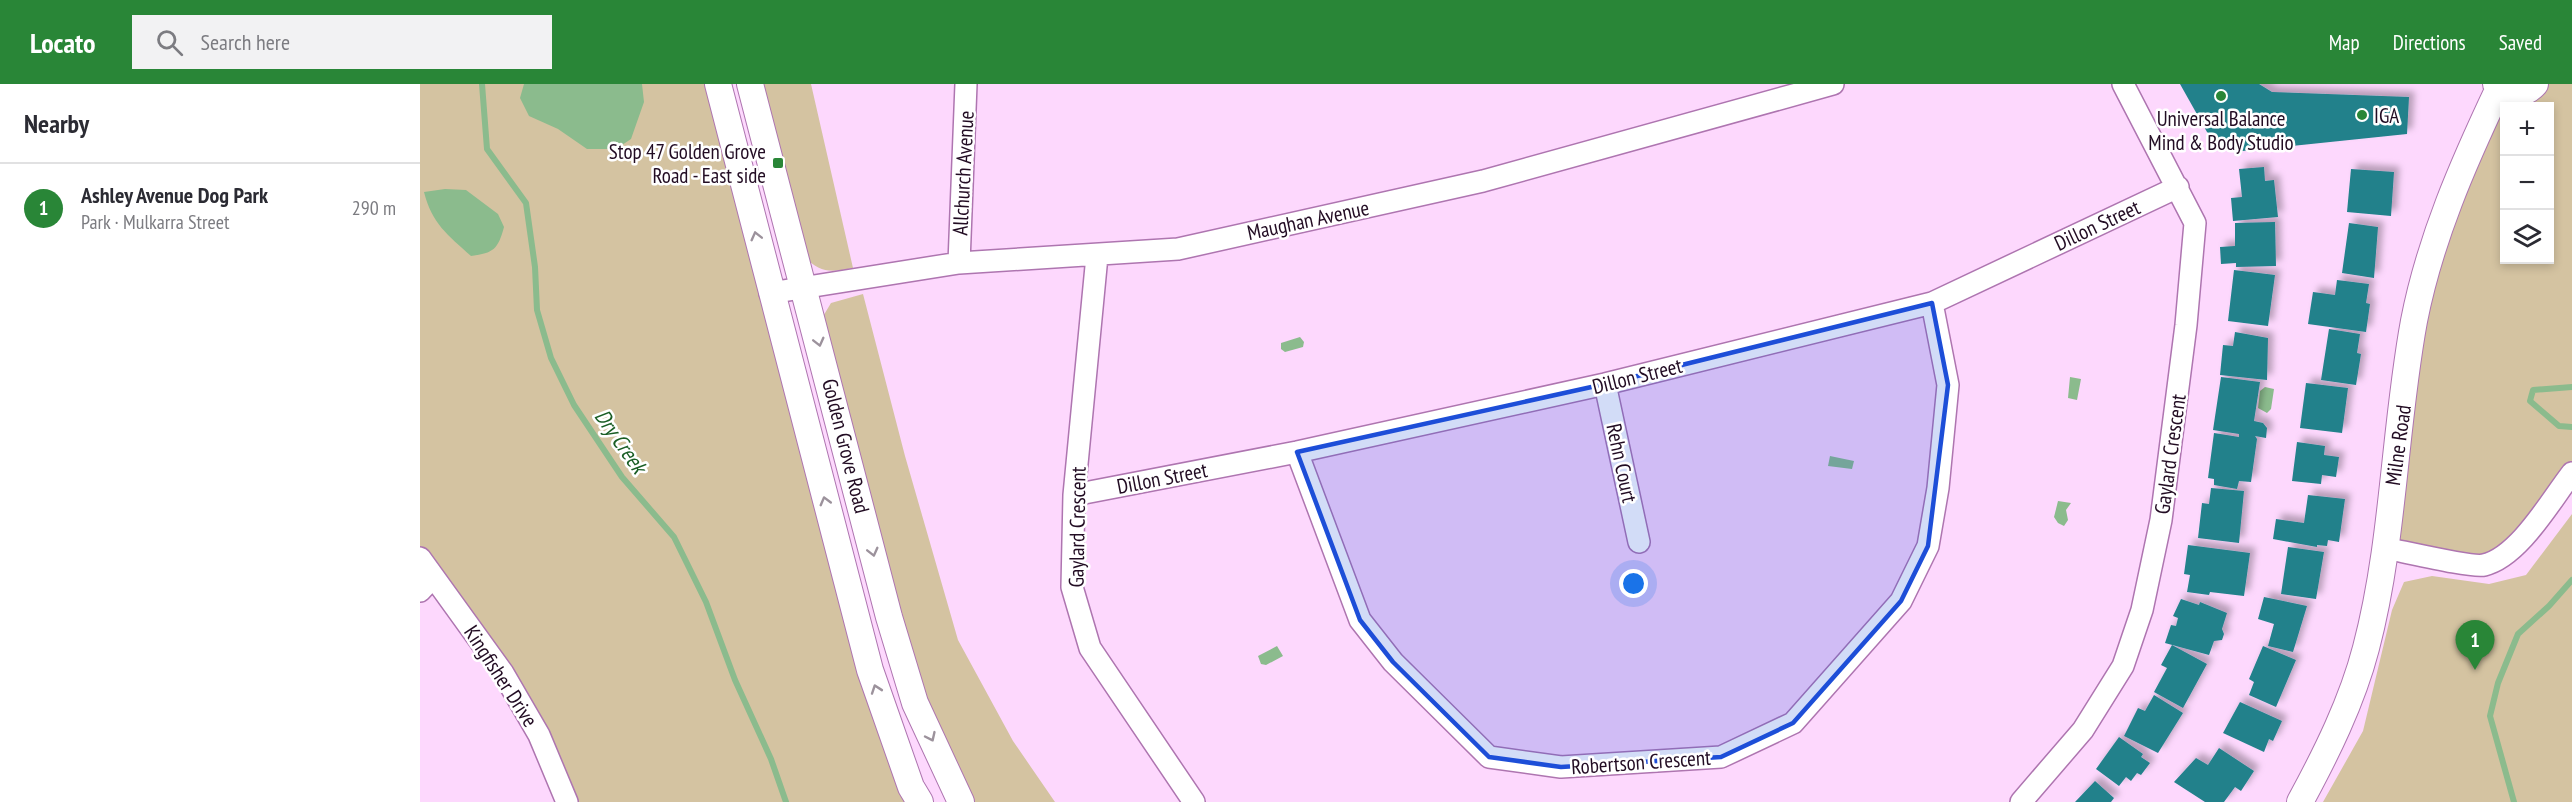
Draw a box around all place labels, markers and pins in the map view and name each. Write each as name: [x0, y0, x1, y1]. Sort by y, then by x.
marker: Universal Balance Mind & Body Studio: [2214, 89, 2228, 103]
place label: IGA: [2374, 102, 2399, 129]
place label: Universal Balance Mind & Body Studio: [2148, 105, 2294, 156]
marker: IGA: [2355, 108, 2369, 122]
place label: Stop 47 Golden Grove Road - East side: [609, 138, 766, 189]
marker: Stop 47 Golden Grove Road - East side: [771, 156, 785, 170]
pin: 1: [2456, 620, 2494, 670]

